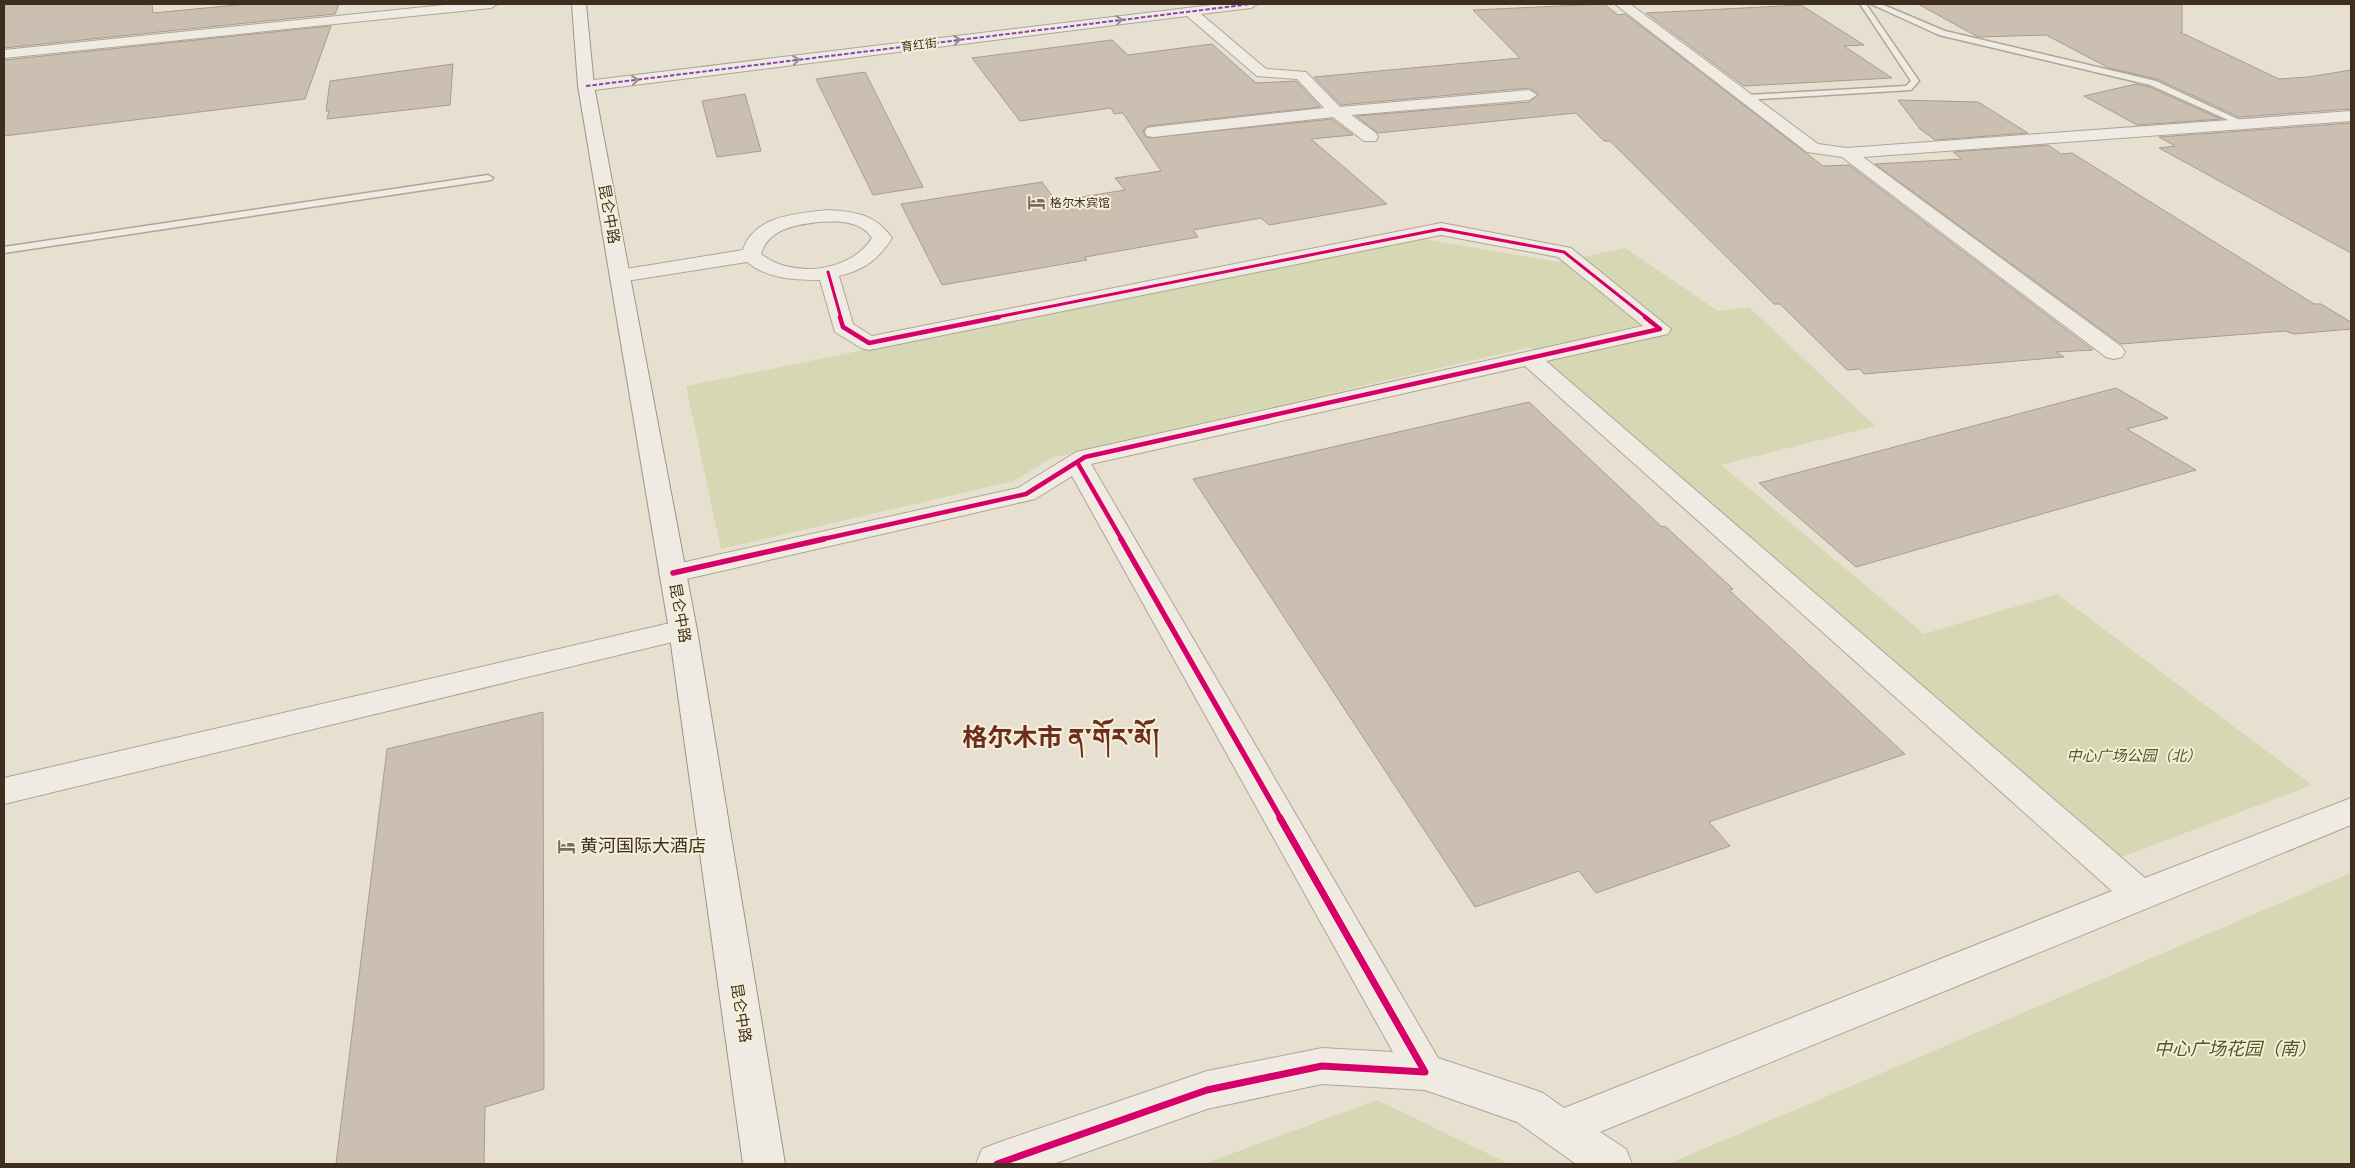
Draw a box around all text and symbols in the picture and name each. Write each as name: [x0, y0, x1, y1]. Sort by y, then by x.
one-way arrow: [1115, 15, 1123, 26]
street label: 育红街: [900, 35, 938, 55]
one-way arrow: [954, 35, 962, 46]
one-way arrow: [792, 55, 800, 66]
one-way arrow: [631, 75, 639, 86]
street label: 昆仑中路: [594, 183, 625, 245]
hotel icon: 格尔木宾馆: [1026, 193, 1046, 213]
place label: 格尔木宾馆: [1050, 195, 1110, 211]
street label: 昆仑中路: [665, 582, 696, 644]
district label: 格尔木市 ན་གོར་མོ།: [962, 718, 1160, 759]
park label: 中心广场公园（北）: [2066, 745, 2202, 766]
place label: 黄河国际大酒店: [580, 833, 706, 858]
hotel icon: 黄河国际大酒店: [556, 836, 576, 856]
street label: 昆仑中路: [726, 982, 757, 1044]
park label: 中心广场花园（南）: [2154, 1036, 2316, 1061]

